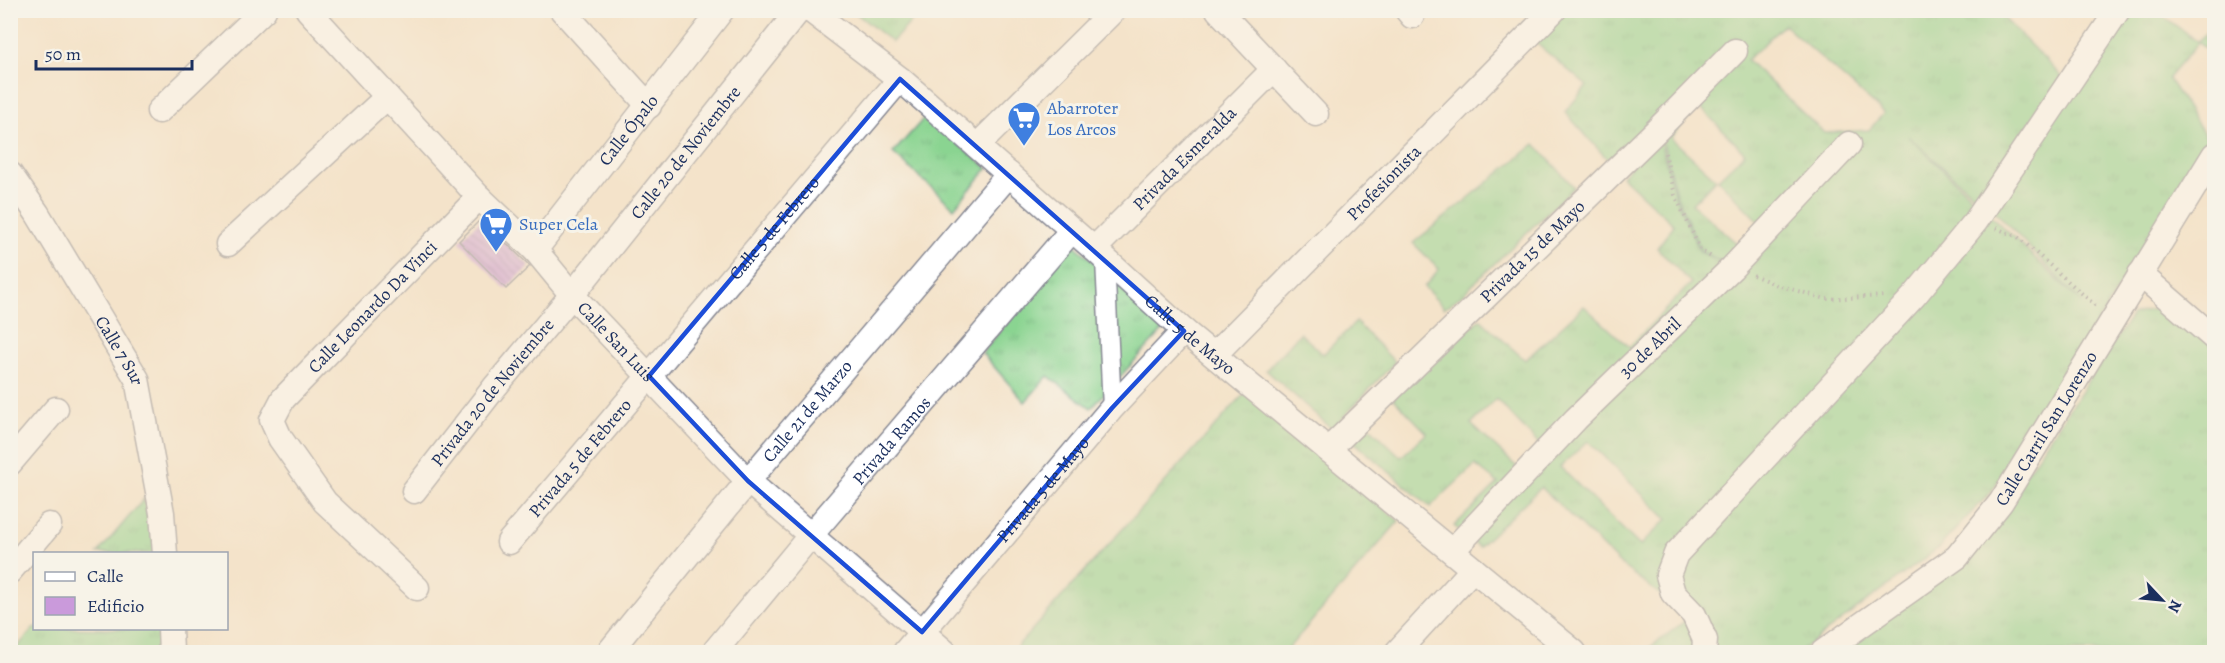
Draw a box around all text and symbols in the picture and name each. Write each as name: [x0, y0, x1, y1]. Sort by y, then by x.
scale bar: [36, 33, 192, 71]
text: 50 m: [45, 42, 81, 66]
street label: Calle 20 de Noviembre: [625, 81, 746, 224]
street label: Calle Ópalo: [593, 90, 664, 171]
place label: Abarroter Los Arcos: [1046, 96, 1118, 141]
supermarket icon: Abarroter Los Arcos: [1006, 100, 1042, 147]
street label: Privada Esmeralda: [1127, 101, 1242, 216]
street label: Profesionista: [1341, 139, 1427, 226]
street label: Calle 5 de Febrero: [723, 171, 825, 285]
street label: Privada 15 de Mayo: [1474, 194, 1590, 308]
supermarket icon: Super Cela: [478, 206, 514, 253]
place label: Super Cela: [519, 212, 599, 236]
street label: Calle Leonardo Da Vinci: [303, 235, 442, 378]
street label: Calle 5 de Mayo: [1139, 289, 1240, 380]
street label: Calle San Luis: [572, 296, 660, 387]
street label: Calle 7 Sur: [90, 311, 150, 387]
street label: 30 de Abril: [1614, 311, 1687, 383]
street label: Privada 20 de Noviembre: [425, 313, 559, 471]
street label: Calle Carril San Lorenzo: [1989, 346, 2103, 510]
street label: Calle 21 de Marzo: [757, 355, 858, 467]
street label: Privada Ramos: [847, 391, 936, 490]
street label: Privada 5 de Febrero: [523, 394, 637, 522]
street label: Privada 5 de Mayo: [991, 431, 1095, 548]
legend: [33, 552, 228, 630]
text: Calle: [87, 564, 124, 588]
north arrow: [2132, 570, 2192, 630]
text: Edificio: [87, 594, 144, 618]
text: N: [2162, 596, 2187, 617]

